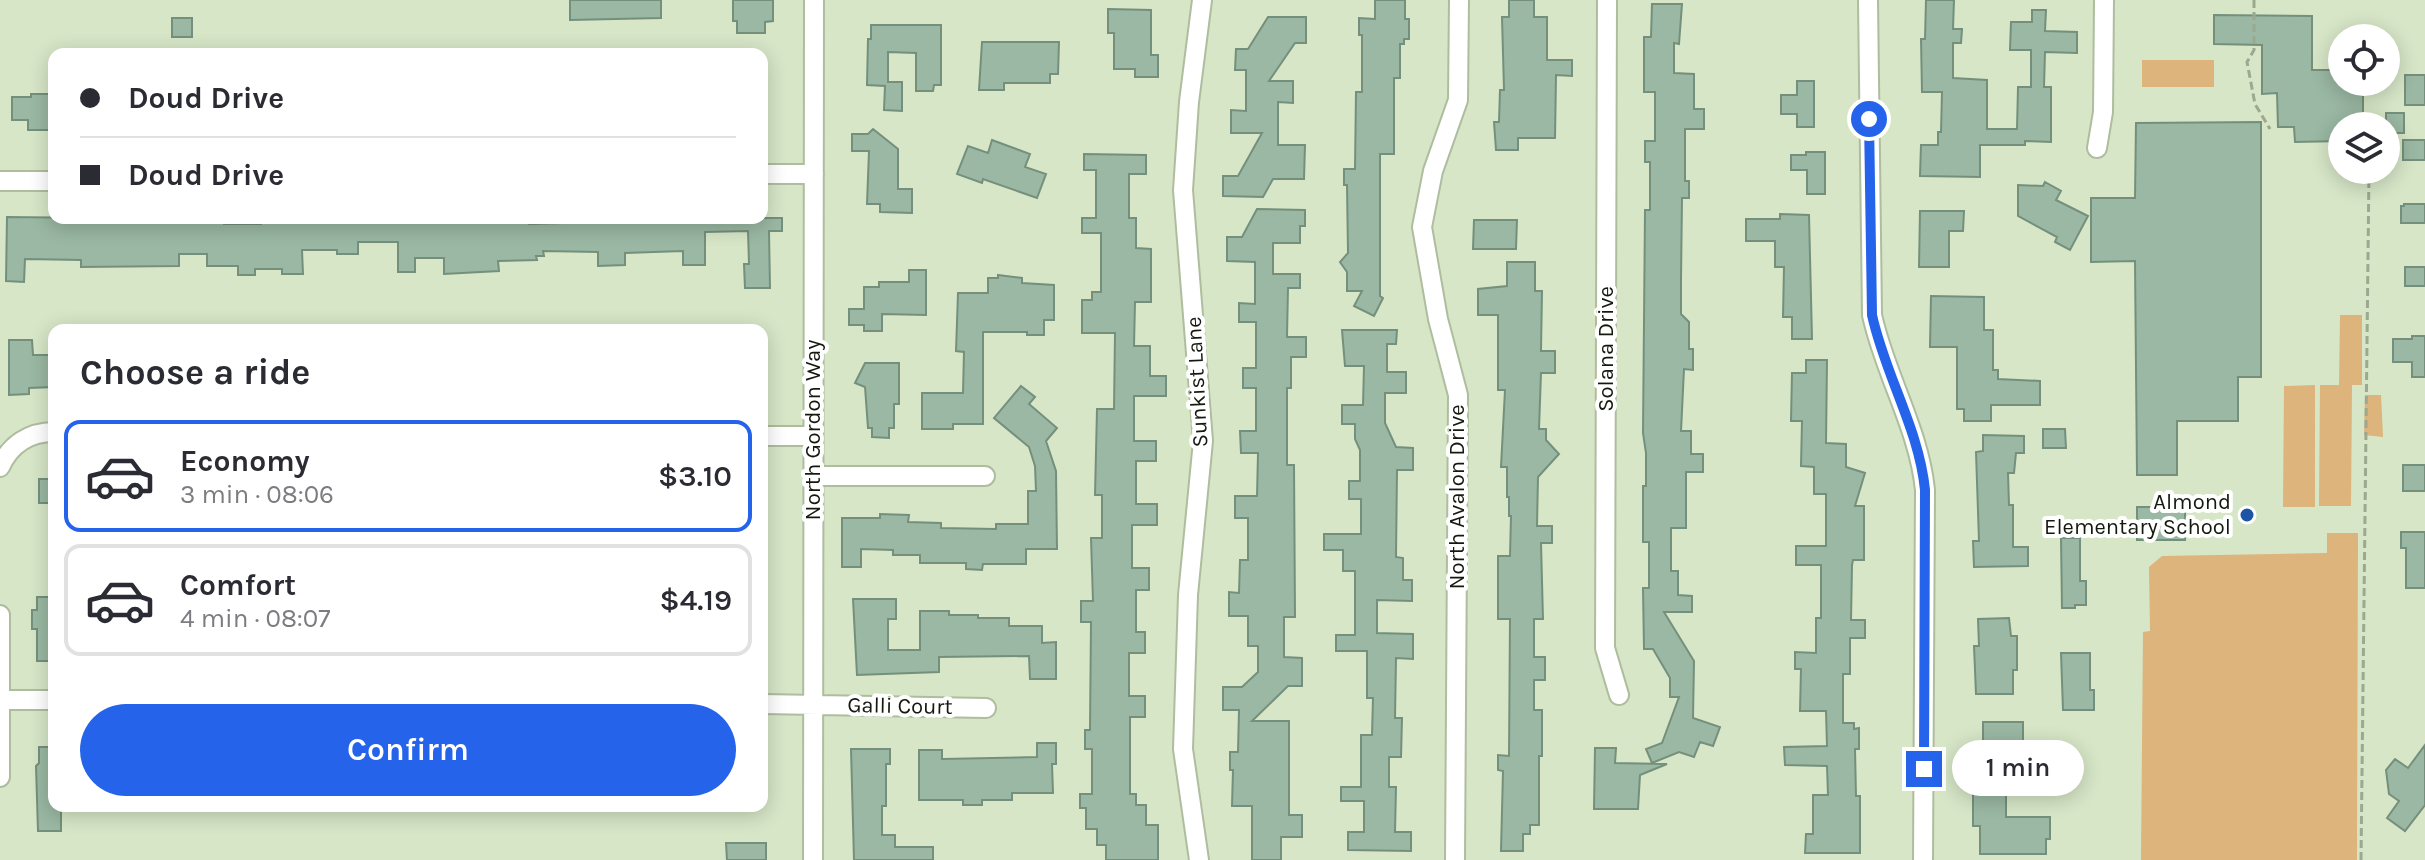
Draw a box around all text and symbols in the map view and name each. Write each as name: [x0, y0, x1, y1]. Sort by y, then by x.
map controls: [2328, 24, 2400, 184]
button: locate: [2328, 24, 2400, 96]
text: Doud Drive: [128, 80, 284, 116]
route start: [1851, 101, 1887, 137]
button: layers: [2328, 112, 2400, 184]
text: Doud Drive: [128, 157, 284, 193]
street label: Solana Drive: [1593, 286, 1619, 412]
street label: Sunkist Lane: [1181, 316, 1213, 448]
street label: North Gordon Way: [800, 340, 826, 520]
text: Choose a ride: [80, 351, 310, 393]
street label: North Avalon Drive: [1444, 404, 1470, 590]
icon: car: [84, 440, 156, 512]
text: Economy: [180, 443, 310, 479]
text: $3.10: [658, 458, 732, 494]
text: 3 min · 08:06: [180, 479, 334, 510]
place label: Almond Elementary School: [2044, 489, 2231, 540]
marker: Almond Elementary School: [2238, 506, 2256, 524]
icon: car: [84, 564, 156, 636]
text: Comfort: [180, 567, 296, 603]
text: $4.19: [660, 582, 732, 618]
text: 4 min · 08:07: [180, 603, 331, 634]
street label: Galli Court: [847, 692, 953, 720]
button: Confirm: [80, 704, 736, 796]
callout: 1 min: [1952, 741, 2084, 797]
route end: [1906, 751, 1942, 787]
text: 1 min: [1986, 752, 2050, 783]

